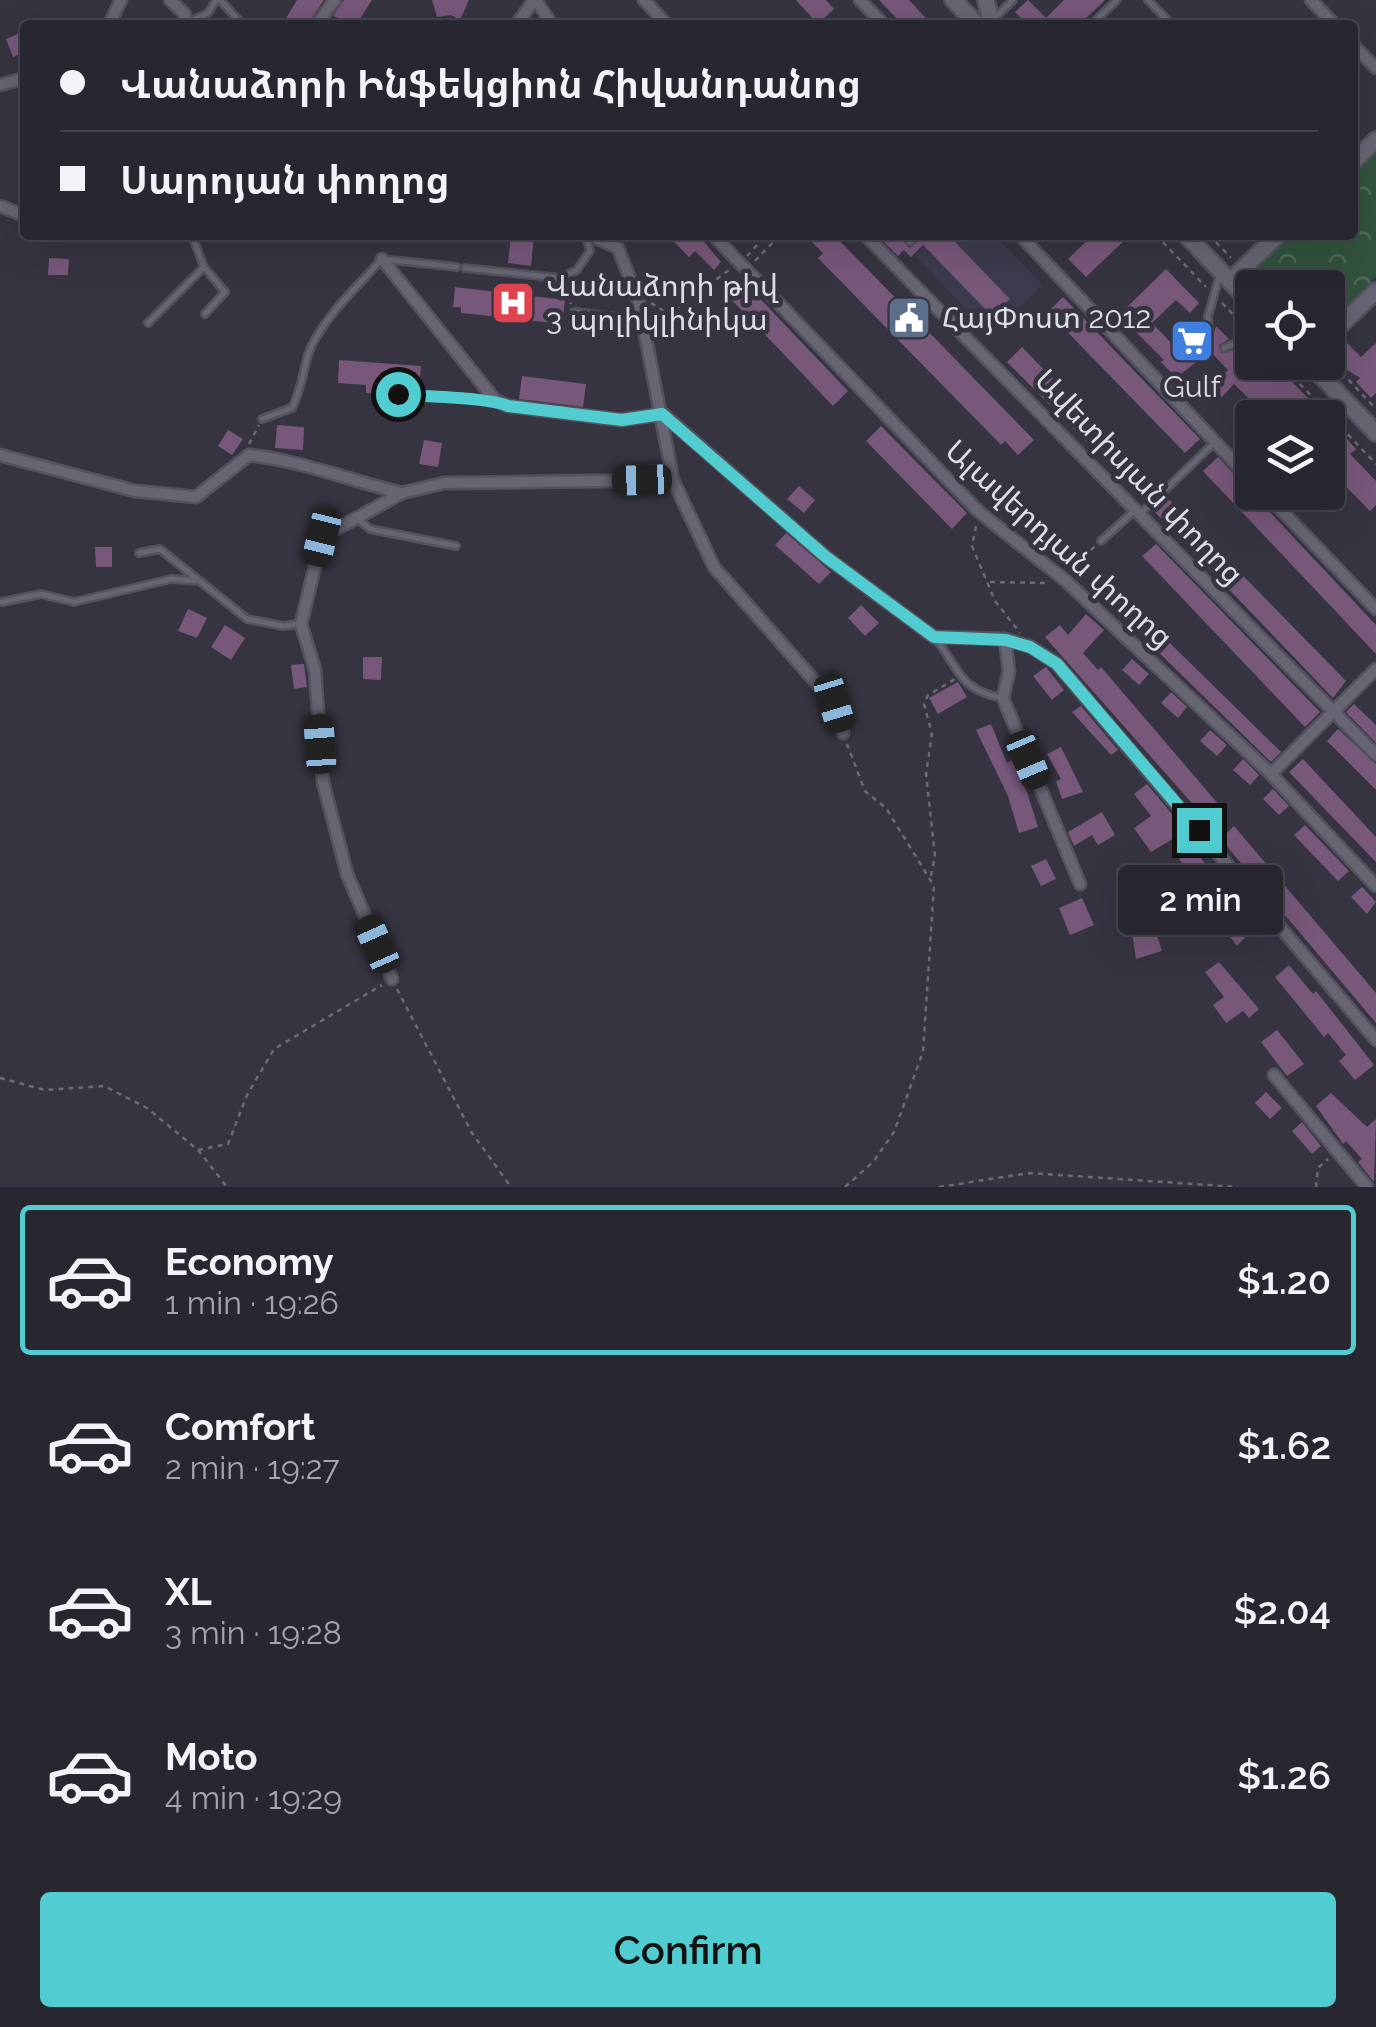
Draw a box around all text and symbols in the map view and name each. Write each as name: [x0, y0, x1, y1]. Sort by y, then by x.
text: Վանաձորի Ինֆեկցիոն Հիվանդանոց: [120, 62, 861, 107]
text: Սարոյան փողոց: [120, 158, 450, 203]
place label: Վանաձորի թիվ 3 պոլիկլինիկա: [546, 268, 779, 337]
map controls: [1235, 270, 1345, 510]
button: locate: [1235, 270, 1345, 380]
hospital icon: Վանաձորի թիվ 3 պոլիկլինիկա: [490, 280, 536, 326]
public building icon: ՀայՓոստ 2012: [886, 295, 932, 341]
place label: ՀայՓոստ 2012: [942, 300, 1151, 335]
supermarket icon: Gulf: [1169, 318, 1215, 364]
street label: Ավետիսյան փողոց: [1028, 362, 1251, 591]
place label: Gulf: [1163, 369, 1222, 404]
route start: [376, 372, 421, 417]
button: layers: [1235, 400, 1345, 510]
street label: Ալավերդյան փողոց: [939, 432, 1180, 655]
car: [611, 464, 673, 496]
car: [300, 504, 344, 570]
car: [811, 670, 857, 736]
car: [303, 713, 337, 775]
car: [1002, 727, 1054, 793]
route end: [1177, 808, 1222, 853]
callout: 2 min: [1116, 865, 1282, 935]
text: 2 min: [1160, 881, 1241, 918]
car: [351, 910, 403, 978]
icon: car: [45, 1235, 135, 1325]
text: Economy: [165, 1239, 334, 1284]
text: $1.20: [1237, 1258, 1331, 1303]
text: 1 min · 19:26: [165, 1284, 339, 1321]
icon: car: [45, 1400, 135, 1490]
text: Comfort: [165, 1404, 315, 1449]
text: $1.62: [1237, 1423, 1331, 1468]
text: 2 min · 19:27: [165, 1449, 340, 1486]
icon: car: [45, 1565, 135, 1655]
text: XL: [165, 1569, 212, 1614]
text: $2.04: [1233, 1588, 1331, 1633]
text: 3 min · 19:28: [165, 1614, 342, 1651]
icon: car: [45, 1730, 135, 1820]
text: Moto: [165, 1734, 258, 1779]
text: $1.26: [1237, 1753, 1331, 1798]
text: 4 min · 19:29: [165, 1779, 342, 1816]
button: Confirm: [40, 1892, 1336, 2007]

